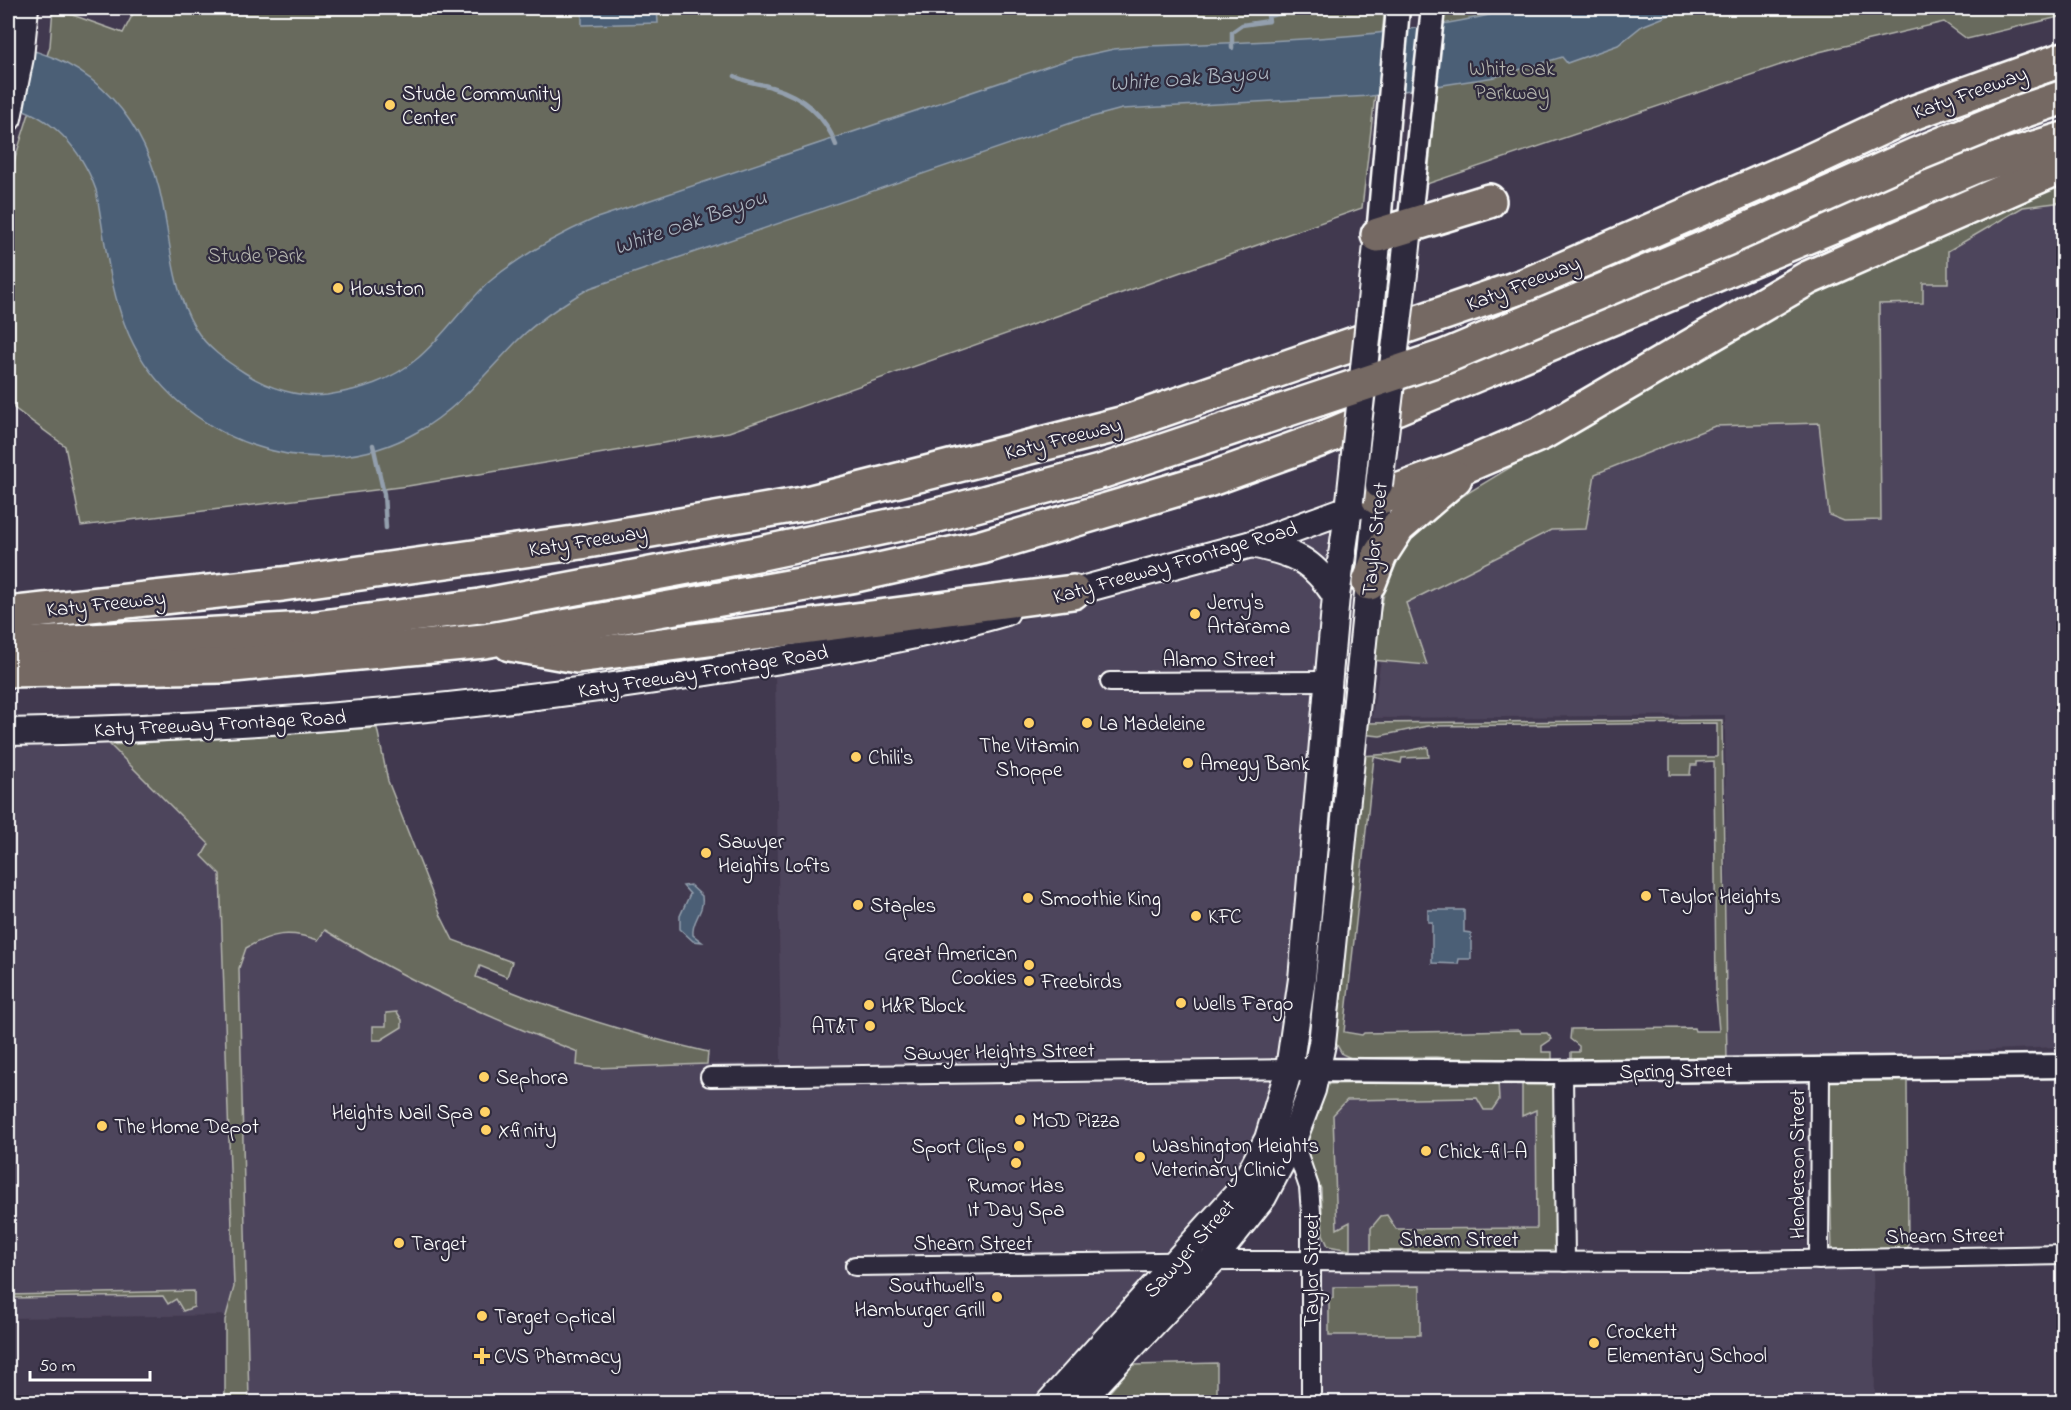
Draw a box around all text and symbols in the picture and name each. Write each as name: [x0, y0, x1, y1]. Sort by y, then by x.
park label: White Oak Parkway: [1469, 55, 1556, 111]
water label: White Oak Bayou: [1109, 58, 1270, 102]
street label: Katy Freeway: [1909, 59, 2033, 130]
place label: Stude Community Center: [402, 80, 561, 134]
marker: Stude Community Center: [383, 98, 397, 112]
water label: White Oak Bayou: [610, 183, 772, 265]
park label: Stude Park: [208, 242, 305, 272]
street label: Katy Freeway: [1463, 249, 1586, 322]
place label: Houston: [350, 275, 424, 305]
marker: Houston: [331, 281, 345, 295]
street label: Katy Freeway: [1002, 411, 1126, 471]
street label: Taylor Street: [1355, 481, 1399, 598]
street label: Katy Freeway Frontage Road: [1050, 515, 1302, 615]
street label: Katy Freeway: [527, 518, 650, 568]
street label: Katy Freeway: [45, 584, 167, 628]
place label: Jerry's Artarama: [1207, 589, 1290, 643]
marker: Jerry's Artarama: [1188, 607, 1202, 621]
street label: Katy Freeway Frontage Road: [576, 638, 831, 710]
street label: Alamo Street: [1162, 646, 1276, 676]
street label: Katy Freeway Frontage Road: [93, 703, 347, 749]
place label: La Madeleine: [1099, 710, 1206, 740]
marker: The Vitamin Shoppe: [1022, 716, 1036, 730]
marker: La Madeleine: [1080, 716, 1094, 730]
place label: The Vitamin Shoppe: [979, 732, 1079, 786]
place label: Chili's: [868, 744, 913, 774]
marker: Chili's: [849, 750, 863, 764]
place label: Amegy Bank: [1200, 750, 1311, 782]
marker: Amegy Bank: [1181, 756, 1195, 770]
place label: Sawyer Heights Lofts: [718, 828, 830, 884]
marker: Sawyer Heights Lofts: [699, 846, 713, 860]
place label: Taylor Heights: [1658, 883, 1781, 915]
place label: Smoothie King: [1040, 885, 1161, 917]
marker: Taylor Heights: [1639, 889, 1653, 903]
marker: Smoothie King: [1021, 891, 1035, 905]
place label: Staples: [870, 892, 936, 922]
marker: Staples: [851, 898, 865, 912]
place label: KFC: [1208, 903, 1242, 933]
marker: KFC: [1189, 909, 1203, 923]
place label: Great American Cookies: [884, 940, 1017, 994]
marker: Great American Cookies: [1022, 958, 1036, 972]
place label: Freebirds: [1040, 968, 1122, 998]
marker: Freebirds: [1022, 974, 1036, 988]
place label: Wells Fargo: [1193, 990, 1294, 1022]
place label: H&R Block: [881, 992, 966, 1022]
marker: Wells Fargo: [1174, 996, 1188, 1010]
marker: H&R Block: [862, 998, 876, 1012]
place label: AT&T: [811, 1013, 858, 1043]
marker: AT&T: [863, 1019, 877, 1033]
street label: Sawyer Heights Street: [903, 1036, 1095, 1072]
street label: Spring Street: [1619, 1056, 1733, 1090]
place label: Sephora: [496, 1064, 568, 1094]
marker: Sephora: [477, 1070, 491, 1084]
street label: Henderson Street: [1784, 1089, 1814, 1239]
place label: Heights Nail Spa: [332, 1099, 473, 1131]
marker: Heights Nail Spa: [478, 1105, 492, 1119]
place label: MOD Pizza: [1032, 1107, 1120, 1137]
place label: The Home Depot: [114, 1113, 259, 1143]
marker: MOD Pizza: [1013, 1113, 1027, 1127]
place label: Xfinity: [498, 1117, 557, 1149]
marker: The Home Depot: [95, 1119, 109, 1133]
marker: Xfinity: [479, 1123, 493, 1137]
place label: Washington Heights Veterinary Clinic: [1151, 1132, 1319, 1188]
place label: Sport Clips: [911, 1133, 1007, 1163]
place label: Chick-fil-A: [1438, 1138, 1528, 1168]
marker: Sport Clips: [1012, 1139, 1026, 1153]
marker: Chick-fil-A: [1419, 1144, 1433, 1158]
marker: Washington Heights Veterinary Clinic: [1133, 1150, 1147, 1164]
marker: Rumor Has It Day Spa: [1009, 1156, 1023, 1170]
place label: Rumor Has It Day Spa: [967, 1172, 1065, 1228]
street label: Sawyer Street: [1138, 1193, 1245, 1307]
street label: Taylor Street: [1298, 1213, 1330, 1327]
street label: Shearn Street: [1885, 1221, 2005, 1253]
street label: Shearn Street: [1399, 1226, 1519, 1256]
place label: Target: [411, 1230, 467, 1262]
street label: Shearn Street: [913, 1230, 1033, 1260]
marker: Target: [392, 1236, 406, 1250]
place label: Southwell's Hamburger Grill: [854, 1272, 985, 1328]
marker: Southwell's Hamburger Grill: [990, 1290, 1004, 1304]
place label: Target Optical: [494, 1303, 615, 1335]
marker: Target Optical: [475, 1309, 489, 1323]
place label: Crockett Elementary School: [1606, 1318, 1767, 1374]
marker: Crockett Elementary School: [1587, 1336, 1601, 1350]
place label: CVS Pharmacy: [494, 1343, 622, 1375]
scale bar: [30, 1344, 150, 1382]
marker: CVS Pharmacy: [475, 1349, 489, 1363]
text: 50 m: [39, 1354, 76, 1380]

